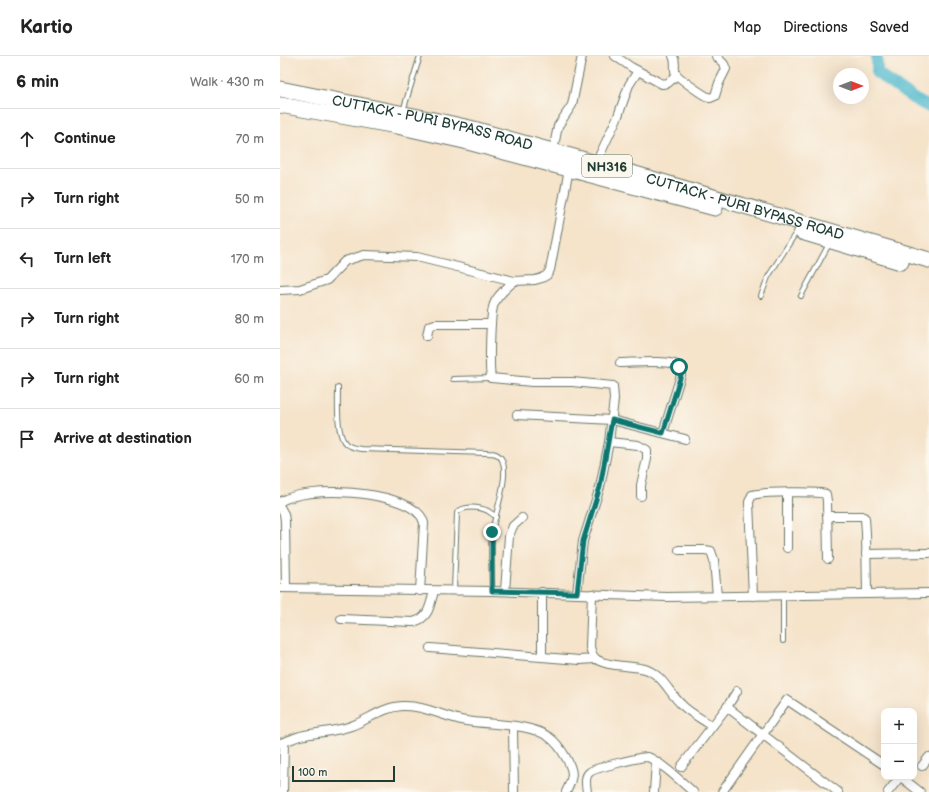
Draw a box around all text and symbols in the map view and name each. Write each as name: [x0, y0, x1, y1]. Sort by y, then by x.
text: Kartio: [20, 16, 73, 39]
text: Map: [733, 19, 761, 36]
text: Directions: [783, 19, 848, 36]
text: Saved: [870, 19, 909, 36]
north arrow: [833, 68, 869, 104]
text: 6 min: [16, 72, 59, 92]
text: Walk · 430 m: [190, 74, 264, 90]
street label: CUTTACK - PURI BYPASS ROAD: [330, 92, 535, 154]
icon: ahead: [16, 128, 38, 150]
text: Continue: [54, 129, 116, 148]
text: 70 m: [236, 131, 264, 147]
road number: NH316: [582, 155, 632, 177]
street label: CUTTACK - PURI BYPASS ROAD: [644, 170, 846, 244]
icon: right: [16, 188, 38, 210]
text: Turn right: [54, 189, 119, 208]
text: 50 m: [235, 191, 264, 207]
icon: left: [16, 248, 38, 270]
text: Turn left: [54, 249, 111, 268]
text: 170 m: [231, 251, 264, 267]
icon: right: [16, 308, 38, 330]
text: Turn right: [54, 309, 119, 328]
text: 80 m: [235, 311, 264, 327]
route start: [670, 358, 688, 376]
icon: right: [16, 368, 38, 390]
text: Turn right: [54, 369, 119, 388]
text: 60 m: [234, 371, 264, 387]
icon: arrive: [16, 428, 38, 450]
text: Arrive at destination: [54, 429, 192, 448]
route end: [483, 523, 501, 541]
map controls: [881, 708, 917, 780]
button: +: [881, 708, 917, 744]
button: −: [881, 744, 917, 780]
scale bar: [292, 764, 395, 783]
text: 100 m: [298, 766, 327, 779]

